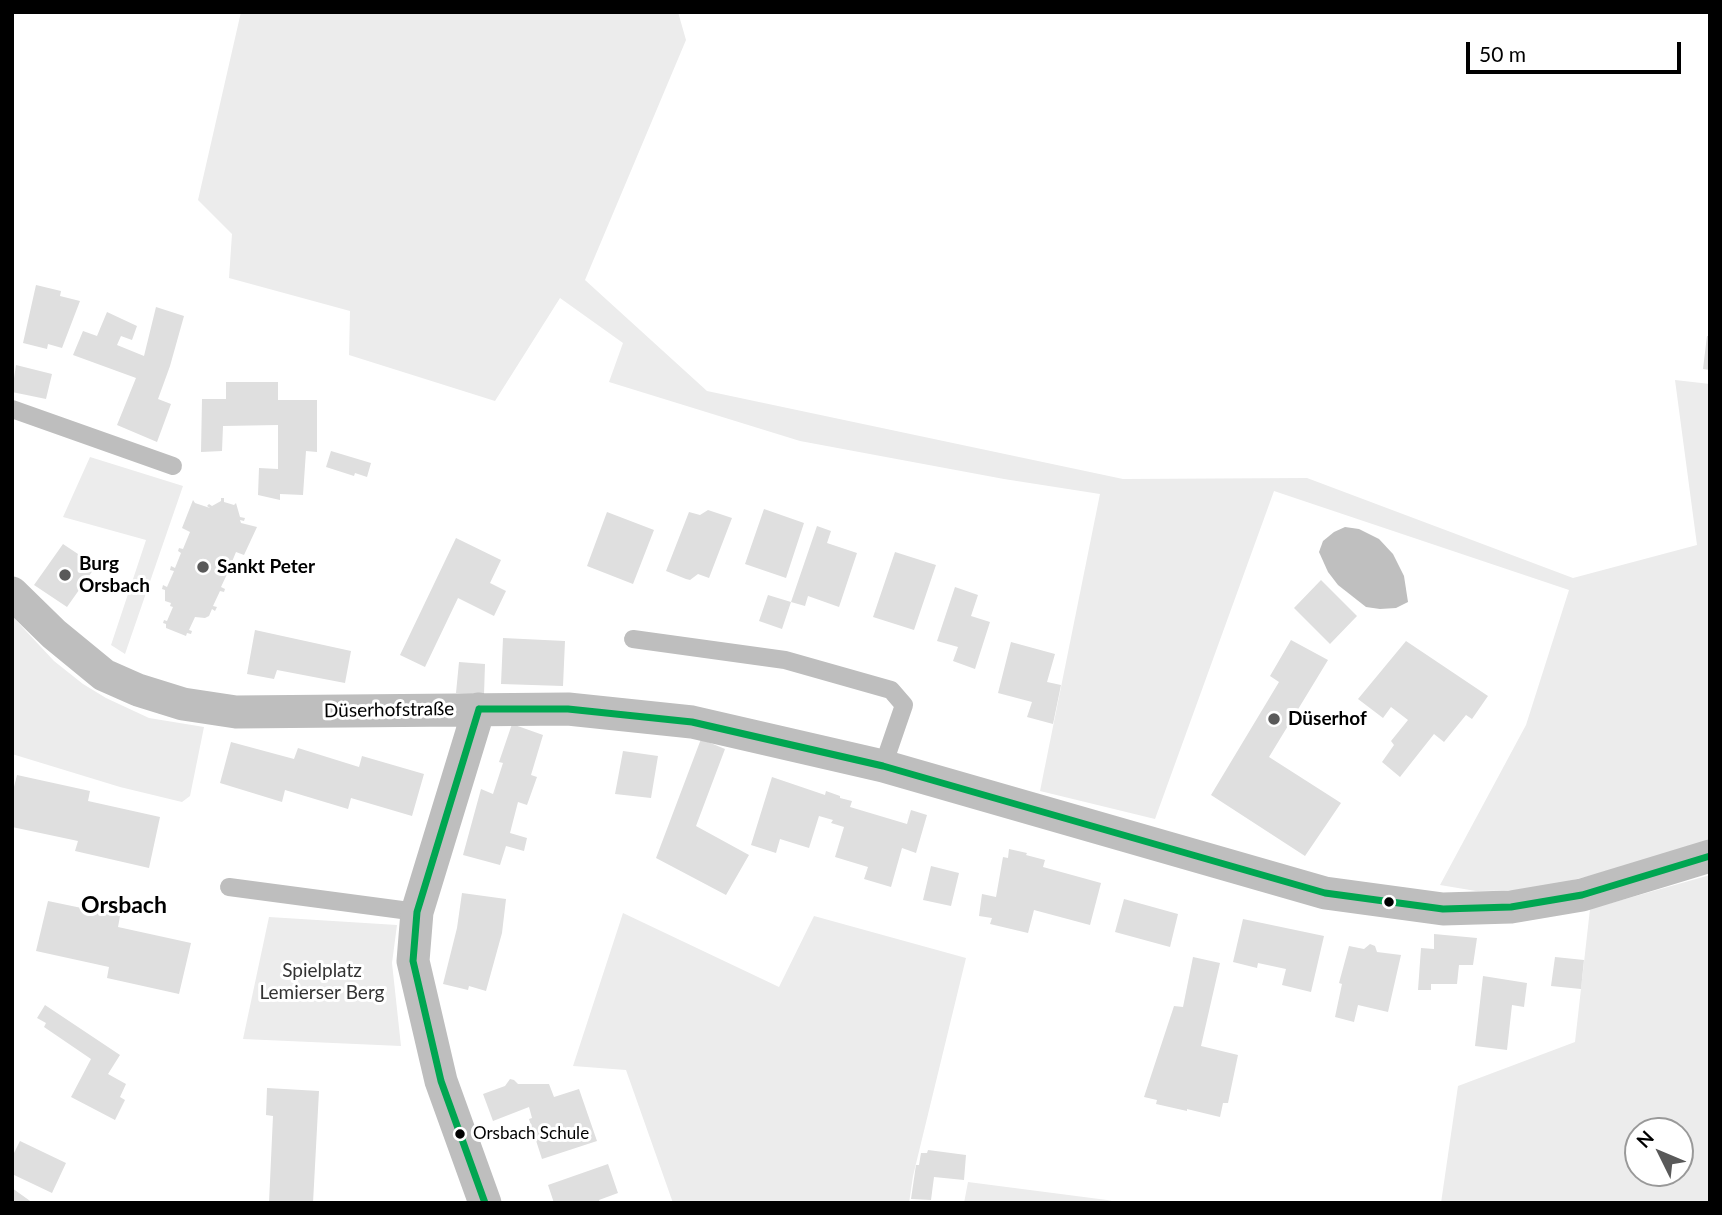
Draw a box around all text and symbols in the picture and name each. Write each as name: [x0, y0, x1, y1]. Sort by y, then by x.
scale bar: [1470, 28, 1685, 72]
text: 50 m: [1479, 41, 1526, 66]
place label: Burg Orsbach: [79, 553, 150, 597]
place label: Sankt Peter: [217, 556, 315, 578]
marker: Sankt Peter: [195, 559, 211, 575]
marker: Burg Orsbach: [57, 567, 73, 583]
street label: Düserhofstraße: [324, 697, 454, 723]
place label: Düserhof: [1288, 708, 1367, 730]
marker: Düserhof: [1266, 711, 1282, 727]
district label: Orsbach: [81, 892, 167, 920]
unlabelled marker: [1382, 895, 1396, 909]
park label: Spielplatz Lemierser Berg: [260, 960, 384, 1004]
north arrow: [1624, 1117, 1694, 1187]
place label: Orsbach Schule: [473, 1124, 589, 1144]
text: N: [1631, 1126, 1658, 1152]
marker: Orsbach Schule: [453, 1127, 467, 1141]

